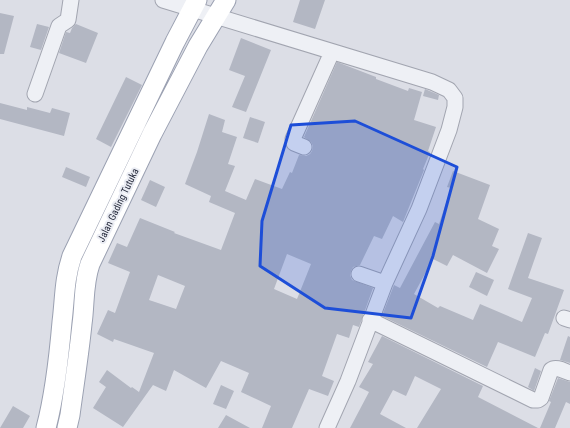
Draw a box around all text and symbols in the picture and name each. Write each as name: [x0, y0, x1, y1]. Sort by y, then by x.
street label: Jalan Gading Tutuka: [95, 166, 141, 244]

